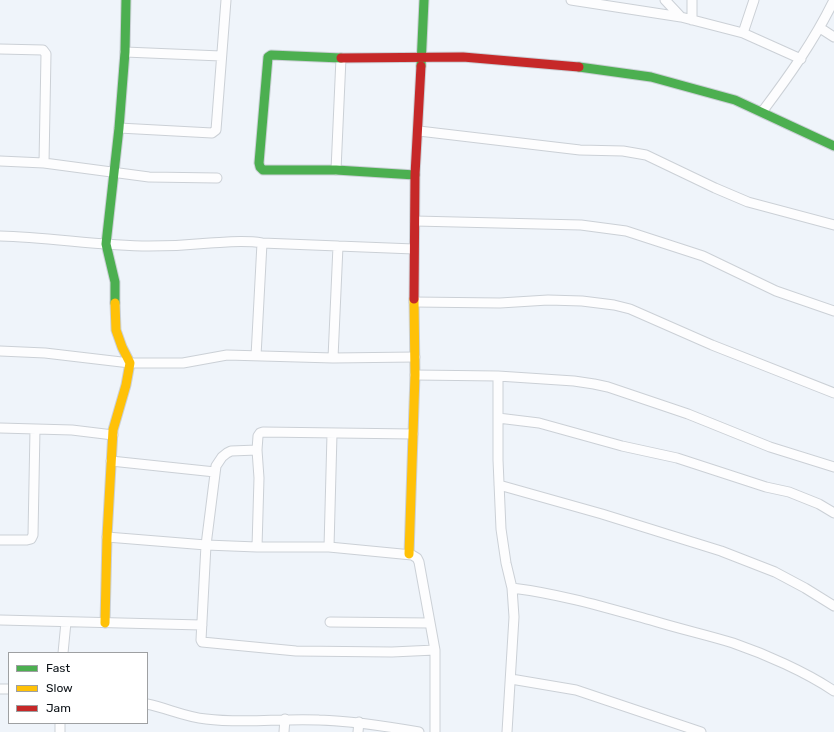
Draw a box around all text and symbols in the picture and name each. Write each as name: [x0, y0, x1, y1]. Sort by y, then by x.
legend: [8, 652, 148, 724]
text: Fast: [46, 661, 70, 675]
text: Slow: [46, 681, 73, 695]
text: Jam: [46, 701, 71, 715]

